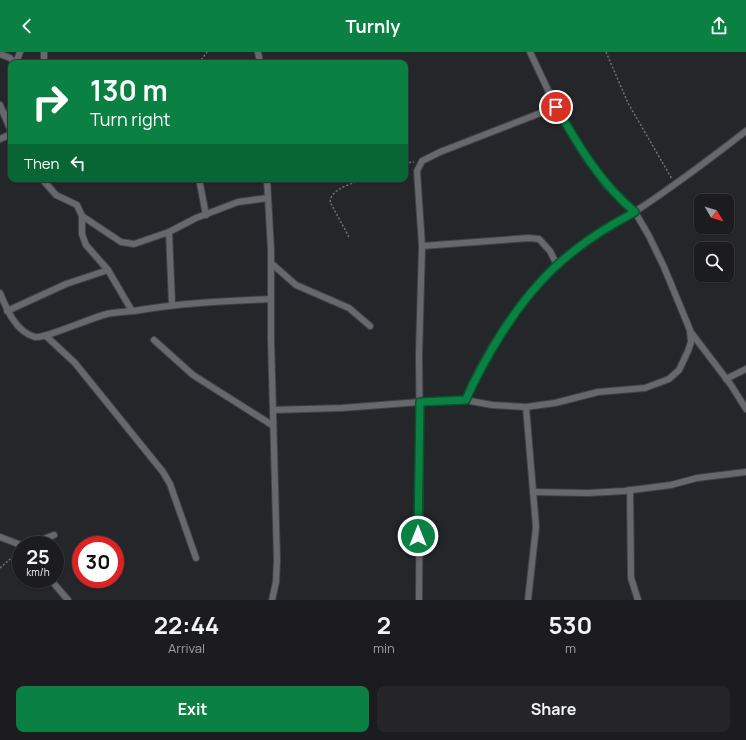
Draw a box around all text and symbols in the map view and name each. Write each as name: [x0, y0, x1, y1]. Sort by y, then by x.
text: Turnly: [346, 14, 400, 38]
icon: back: [16, 15, 38, 37]
icon: share: [708, 15, 730, 37]
text: 130 m: [90, 71, 168, 109]
icon: right: [24, 76, 76, 128]
pin: [539, 90, 573, 124]
icon: arrive: [545, 96, 567, 118]
text: Turn right: [90, 107, 171, 131]
icon: left: [67, 152, 89, 174]
text: Then: [24, 153, 59, 174]
north arrow: [694, 194, 734, 234]
map controls: [694, 194, 734, 282]
button: search: [694, 242, 734, 282]
position arrow: [397, 515, 439, 557]
speed limit sign: 30: [72, 536, 124, 588]
text: 25: [26, 543, 50, 570]
text: km/h: [26, 565, 50, 579]
text: 22:44: [154, 608, 219, 641]
text: 2: [377, 608, 391, 641]
text: 530: [548, 608, 592, 641]
text: Arrival: [168, 639, 205, 657]
text: min: [373, 639, 395, 657]
text: m: [565, 639, 576, 657]
button: Exit: [16, 686, 369, 732]
button: Share: [377, 686, 730, 732]

